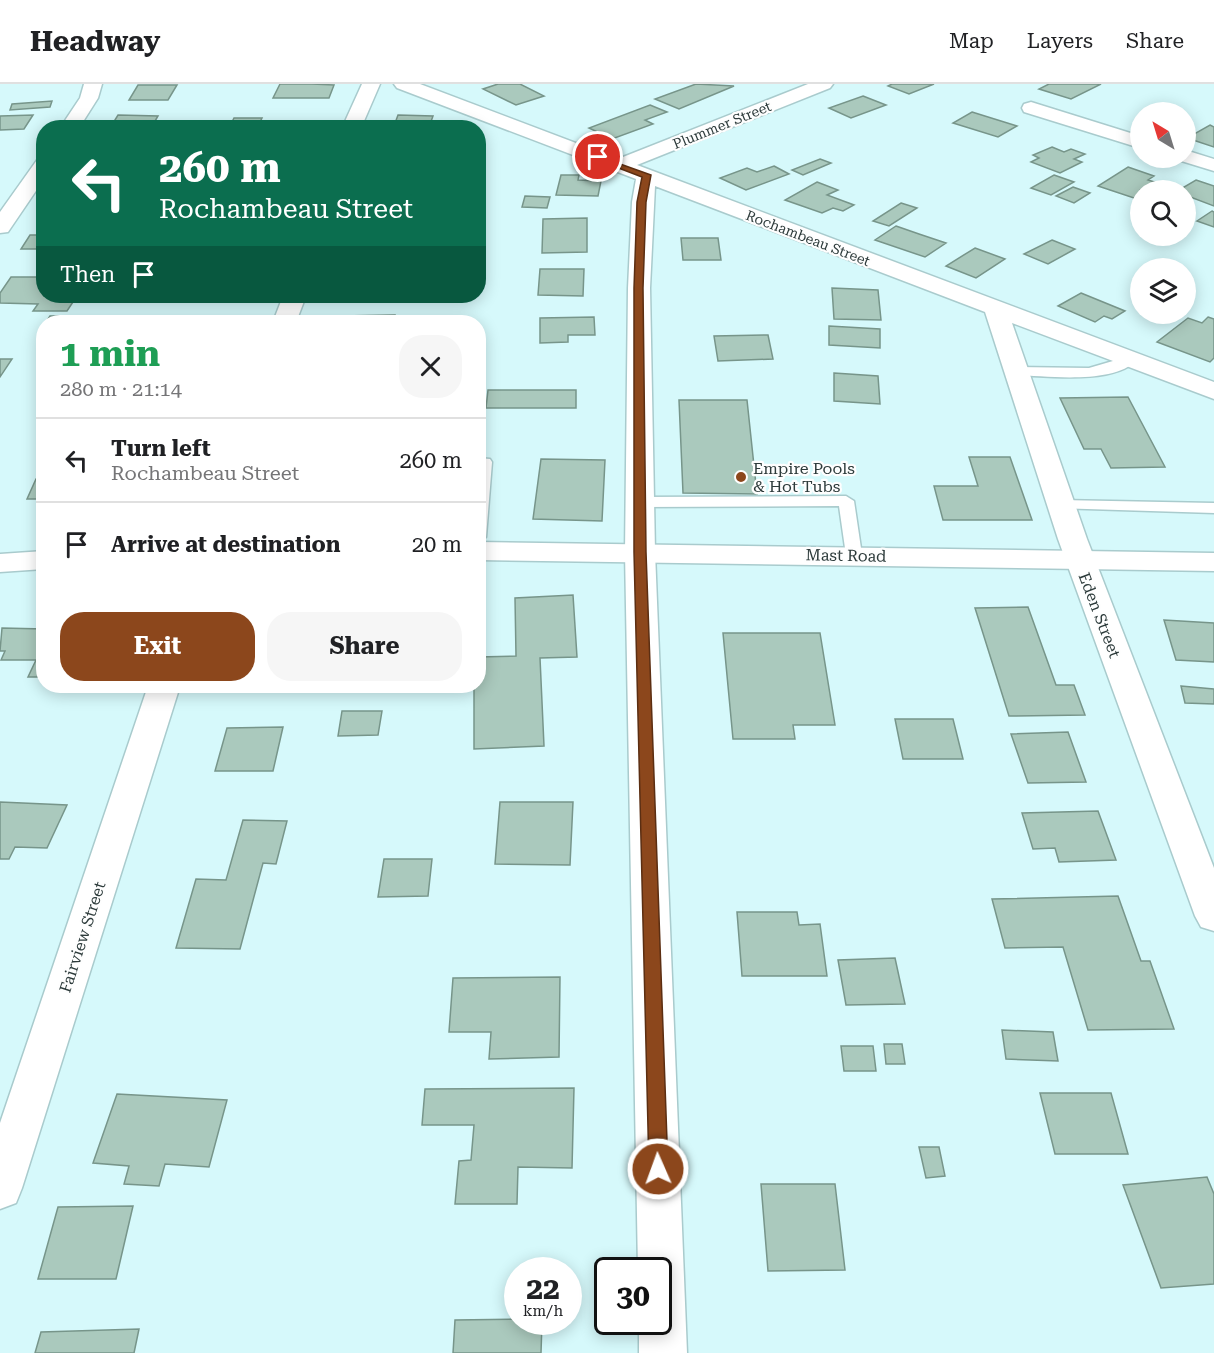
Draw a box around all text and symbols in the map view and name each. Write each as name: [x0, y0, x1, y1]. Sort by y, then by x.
text: Headway: [30, 25, 160, 58]
text: Map: [949, 29, 994, 53]
text: Layers: [1027, 29, 1093, 53]
text: Share: [1126, 29, 1184, 53]
street label: Plummer Street: [670, 98, 774, 152]
north arrow: [1130, 102, 1196, 168]
map controls: [1130, 102, 1196, 324]
pin: [572, 131, 623, 182]
icon: arrive: [581, 140, 614, 173]
text: 260 m: [159, 143, 281, 192]
icon: left: [60, 144, 138, 222]
button: search: [1130, 180, 1196, 246]
text: Rochambeau Street: [159, 193, 413, 225]
street label: Rochambeau Street: [744, 207, 872, 269]
icon: arrive: [127, 258, 160, 291]
button: layers: [1130, 258, 1196, 324]
text: Then: [60, 262, 115, 287]
text: 1 min: [60, 333, 160, 375]
button: close: [399, 335, 462, 398]
text: 280 m · 21:14: [60, 377, 182, 401]
text: Turn left: [111, 436, 211, 461]
icon: left: [60, 444, 93, 477]
text: 260 m: [399, 448, 462, 473]
place label: Empire Pools & Hot Tubs: [753, 459, 855, 496]
text: Rochambeau Street: [111, 461, 299, 485]
marker: Empire Pools & Hot Tubs: [734, 470, 748, 484]
icon: arrive: [60, 528, 93, 561]
text: Arrive at destination: [111, 532, 340, 557]
text: 20 m: [412, 532, 462, 557]
street label: Mast Road: [805, 545, 887, 566]
street label: Eden Street: [1075, 570, 1124, 660]
button: Exit: [60, 612, 255, 681]
button: Share: [267, 612, 462, 681]
street label: Fairview Street: [56, 879, 109, 995]
position arrow: [626, 1137, 690, 1201]
speed limit sign: 30: [594, 1257, 672, 1335]
text: 22: [526, 1271, 560, 1306]
text: km/h: [523, 1302, 563, 1320]

